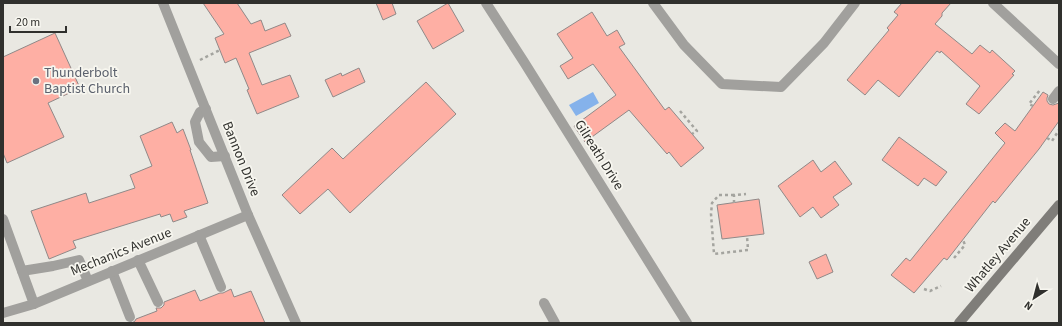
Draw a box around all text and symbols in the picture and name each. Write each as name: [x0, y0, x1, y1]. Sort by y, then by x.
scale bar: [10, 8, 66, 34]
text: 20 m: [16, 14, 40, 31]
place label: Thunderbolt Baptist Church: [44, 63, 130, 99]
marker: Thunderbolt Baptist Church: [31, 76, 41, 86]
street label: Gilreath Drive: [569, 116, 629, 194]
street label: Bannon Drive: [217, 119, 265, 199]
street label: Whatley Avenue: [960, 213, 1036, 297]
street label: Mechanics Avenue: [67, 223, 175, 281]
north arrow: [1014, 278, 1054, 318]
text: N: [1021, 297, 1036, 314]

